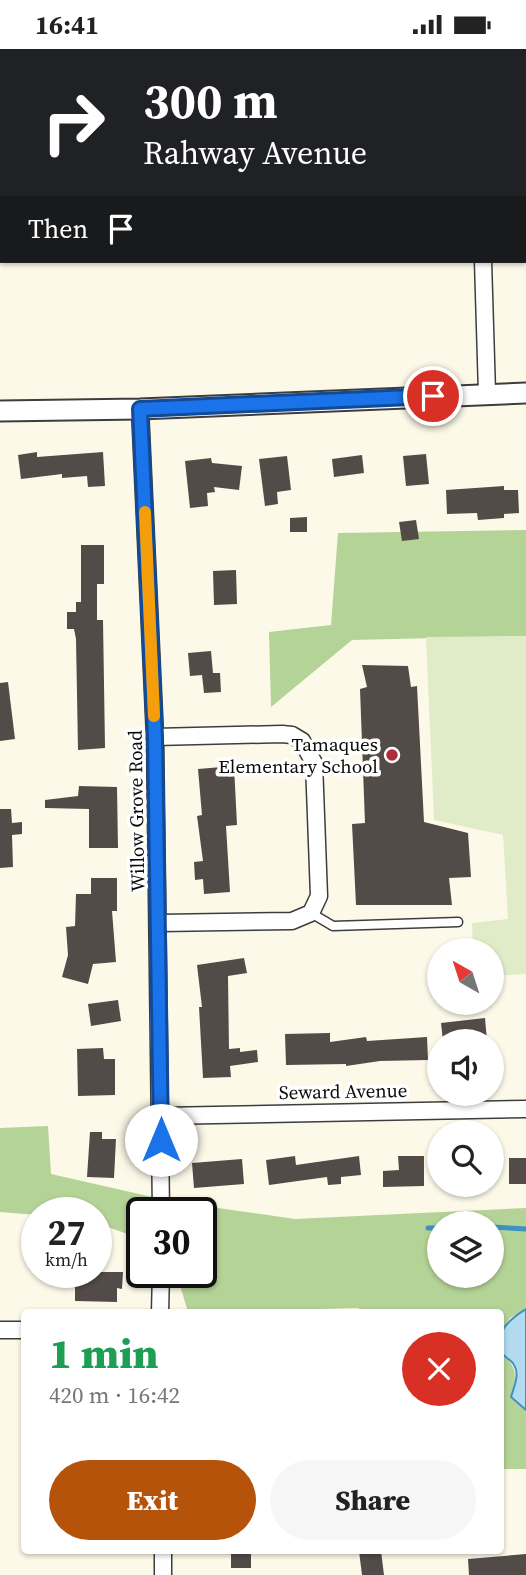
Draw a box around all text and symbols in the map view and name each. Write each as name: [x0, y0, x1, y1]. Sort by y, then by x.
text: 16:41: [35, 7, 99, 43]
text: 300 m: [143, 67, 278, 134]
icon: right: [28, 77, 119, 168]
text: Rahway Avenue: [143, 131, 367, 175]
icon: arrive: [102, 210, 140, 248]
text: Then: [28, 211, 88, 247]
pin: [403, 366, 463, 426]
icon: arrive: [414, 377, 452, 415]
street label: Willow Grove Road: [122, 730, 150, 892]
place label: Tamaques Elementary School: [218, 731, 378, 779]
marker: Tamaques Elementary School: [384, 747, 400, 763]
north arrow: [427, 938, 504, 1015]
map controls: [427, 938, 504, 1288]
button: sound: [427, 1029, 504, 1106]
street label: Seward Avenue: [279, 1077, 407, 1105]
position arrow: [124, 1103, 198, 1177]
button: search: [427, 1120, 504, 1197]
speed limit sign: 30: [126, 1197, 217, 1288]
text: 27: [48, 1209, 85, 1257]
button: layers: [427, 1211, 504, 1288]
text: km/h: [45, 1247, 88, 1272]
text: 1 min: [49, 1324, 159, 1382]
button: close: [402, 1332, 476, 1406]
text: 420 m · 16:42: [49, 1379, 180, 1411]
button: Exit: [49, 1460, 256, 1540]
button: Share: [270, 1460, 476, 1540]

